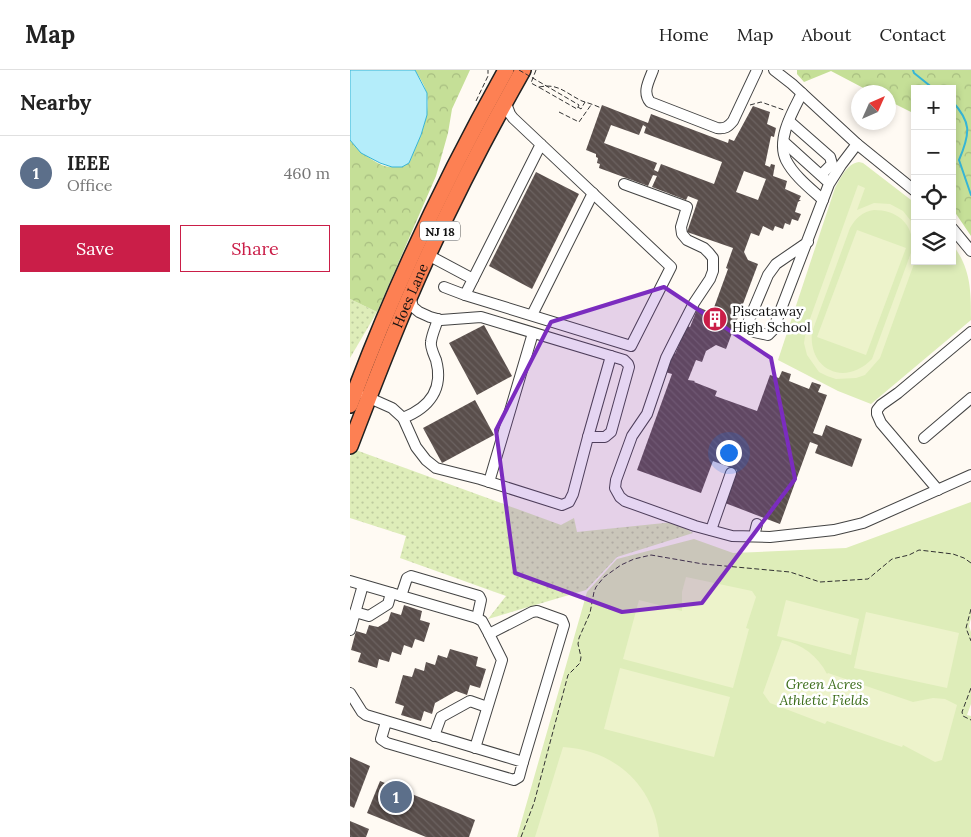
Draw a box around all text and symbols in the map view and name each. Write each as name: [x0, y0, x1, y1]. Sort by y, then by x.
text: Map: [25, 19, 75, 50]
text: Home: [659, 23, 709, 46]
text: Map: [737, 23, 773, 46]
text: About: [801, 23, 851, 46]
text: Contact: [879, 23, 946, 46]
north arrow: [851, 85, 896, 130]
map controls: [911, 85, 956, 265]
button: +: [911, 85, 956, 130]
text: Nearby: [20, 89, 91, 116]
button: −: [911, 130, 956, 175]
text: IEEE: [67, 151, 110, 175]
text: 1: [33, 163, 39, 183]
text: 460 m: [284, 163, 330, 183]
text: Office: [67, 175, 112, 195]
button: locate: [911, 175, 956, 220]
button: layers: [911, 220, 956, 265]
road number: NJ 18: [420, 222, 460, 240]
button: Save: [20, 225, 170, 272]
button: Share: [180, 225, 330, 272]
street label: Hoes Lane: [388, 260, 432, 331]
place label: Piscataway High School: [732, 302, 811, 336]
building icon: Piscataway High School: [702, 306, 728, 332]
your location: [716, 440, 742, 466]
park label: Green Acres Athletic Fields: [778, 675, 869, 709]
pin: 1: [380, 778, 412, 816]

